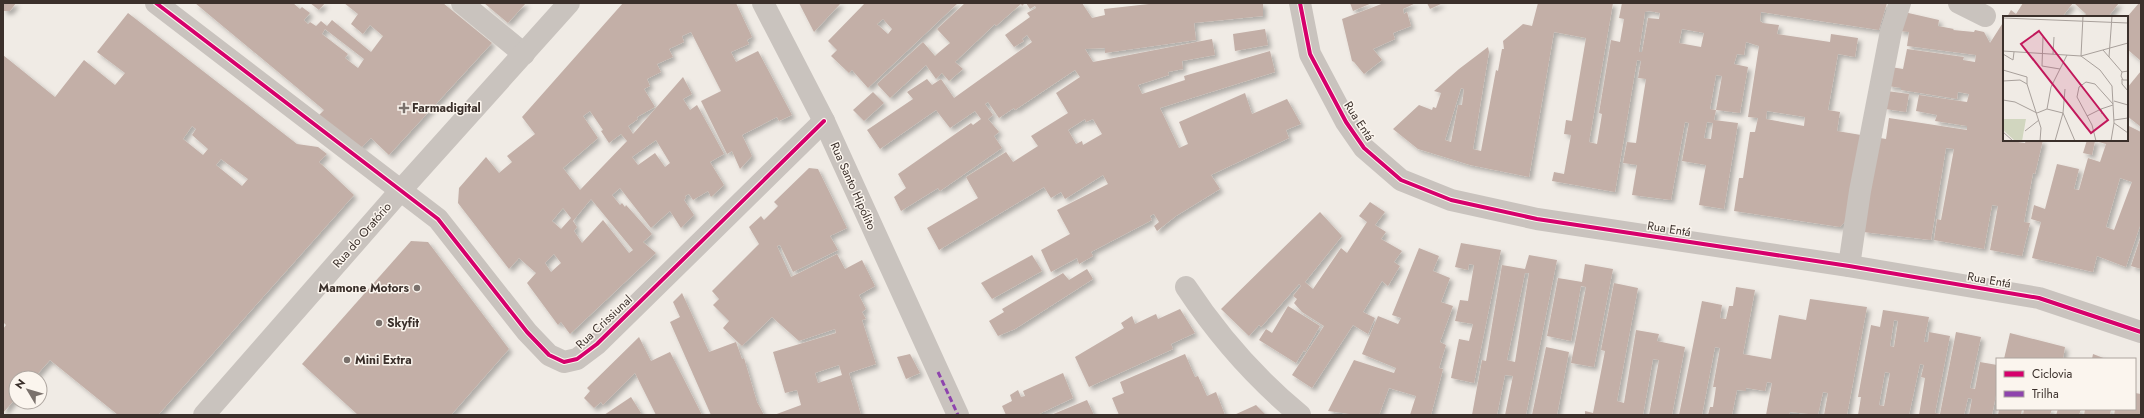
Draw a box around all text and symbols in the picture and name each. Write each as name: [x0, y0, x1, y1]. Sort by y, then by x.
inset map: [2003, 16, 2128, 141]
street label: Rua Entá: [1339, 98, 1379, 144]
place label: Farmadigital: [412, 99, 481, 117]
marker: Farmadigital: [399, 103, 409, 113]
street label: Rua Santo Hipólito: [826, 139, 881, 233]
street label: Rua do Oratório: [328, 198, 396, 272]
street label: Rua Entá: [1646, 217, 1692, 241]
street label: Rua Entá: [1966, 267, 2012, 293]
place label: Mamone Motors: [318, 279, 410, 297]
marker: Mamone Motors: [412, 283, 422, 293]
street label: Rua Crissiunal: [572, 291, 636, 353]
place label: Skyfit: [387, 314, 419, 332]
marker: Skyfit: [374, 318, 384, 328]
place label: Mini Extra: [355, 351, 412, 369]
marker: Mini Extra: [342, 355, 352, 365]
legend: [1996, 358, 2136, 410]
text: Ciclovia: [2032, 365, 2073, 383]
north arrow: [8, 370, 48, 410]
text: N: [11, 375, 29, 392]
text: Trilha: [2032, 385, 2059, 403]

